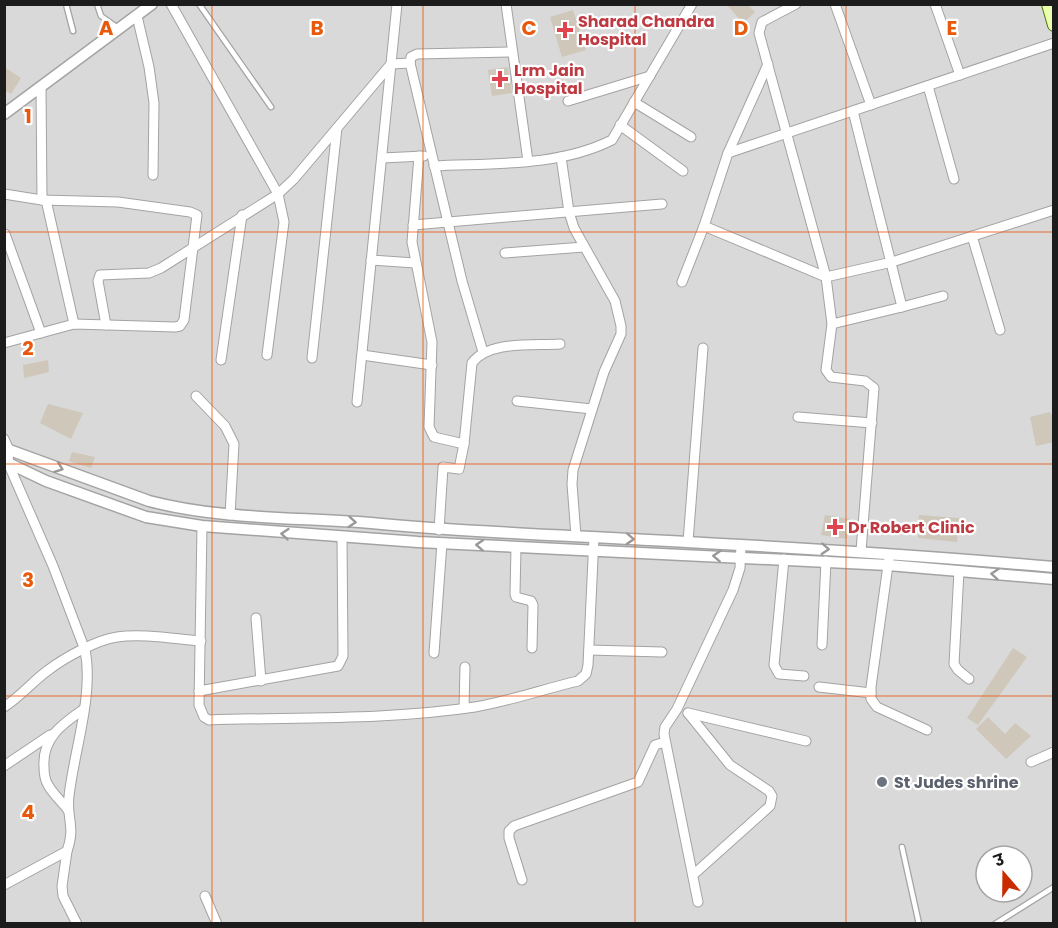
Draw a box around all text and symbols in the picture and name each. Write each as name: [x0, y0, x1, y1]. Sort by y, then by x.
place label: Sharad Chandra Hospital: [578, 10, 715, 51]
text: A: [99, 14, 114, 42]
text: B: [310, 14, 324, 42]
text: C: [521, 14, 537, 42]
text: D: [734, 14, 748, 42]
text: E: [947, 14, 957, 42]
marker: Sharad Chandra Hospital: [556, 21, 574, 39]
place label: Lrm Jain Hospital: [514, 59, 584, 100]
marker: Lrm Jain Hospital: [491, 70, 509, 88]
text: 1: [24, 102, 32, 130]
text: 2: [22, 334, 34, 362]
one-way arrow: [53, 461, 64, 474]
one-way arrow: [348, 515, 357, 528]
place label: Dr Robert Clinic: [848, 516, 975, 539]
marker: Dr Robert Clinic: [826, 518, 844, 536]
one-way arrow: [281, 528, 290, 541]
one-way arrow: [626, 532, 635, 545]
one-way arrow: [476, 539, 485, 552]
one-way arrow: [821, 543, 830, 556]
one-way arrow: [712, 549, 721, 562]
text: 3: [22, 566, 34, 594]
one-way arrow: [991, 568, 1000, 581]
place label: St Judes shrine: [894, 771, 1019, 794]
marker: St Judes shrine: [875, 775, 889, 789]
text: 4: [21, 798, 35, 826]
north arrow: [974, 844, 1034, 904]
text: उ: [990, 848, 1008, 873]

